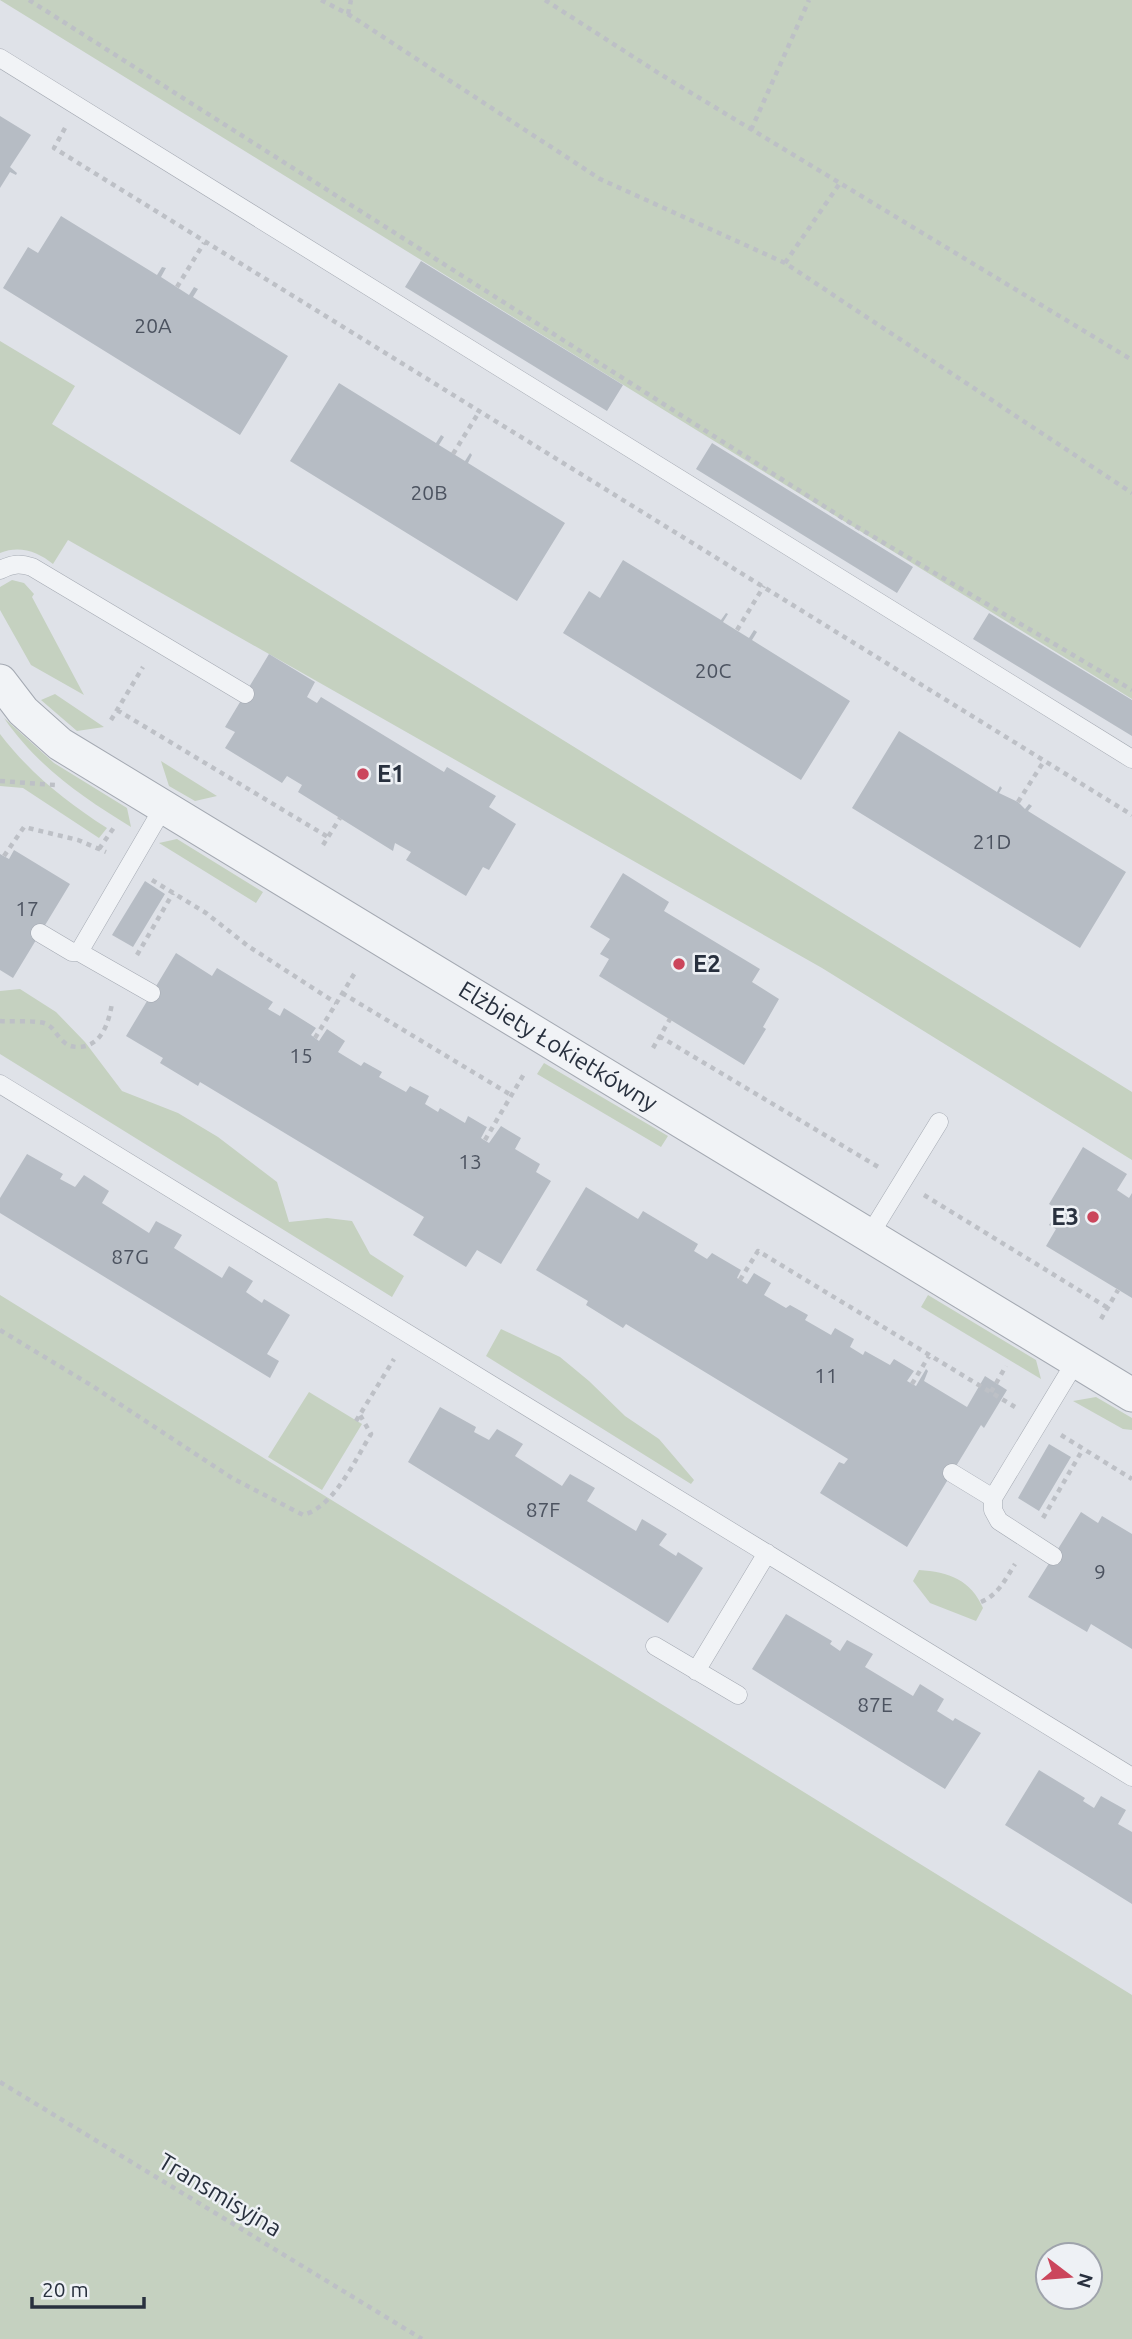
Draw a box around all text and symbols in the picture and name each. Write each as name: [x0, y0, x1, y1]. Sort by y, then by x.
house number: 20A: [134, 313, 172, 337]
house number: 20B: [410, 480, 448, 504]
house number: 20C: [695, 658, 731, 682]
place label: E1: [377, 760, 405, 787]
marker: E1: [355, 766, 371, 782]
house number: 21D: [973, 829, 1011, 853]
house number: 17: [15, 896, 39, 920]
place label: E2: [693, 950, 721, 977]
marker: E2: [671, 956, 687, 972]
street label: Elżbiety Łokietkówny: [454, 975, 663, 1117]
house number: 15: [289, 1043, 313, 1067]
house number: 13: [458, 1149, 482, 1173]
place label: E3: [1051, 1203, 1079, 1230]
marker: E3: [1085, 1209, 1101, 1225]
house number: 87G: [111, 1244, 149, 1268]
house number: 11: [814, 1363, 838, 1387]
house number: 87F: [526, 1497, 560, 1521]
house number: 9: [1094, 1559, 1106, 1583]
house number: 87E: [857, 1692, 893, 1716]
street label: Transmisyjna: [154, 2147, 287, 2242]
north arrow: [1034, 2241, 1104, 2311]
scale bar: [32, 2266, 144, 2310]
text: N: [1073, 2271, 1098, 2291]
text: 20 m: [42, 2277, 89, 2301]

